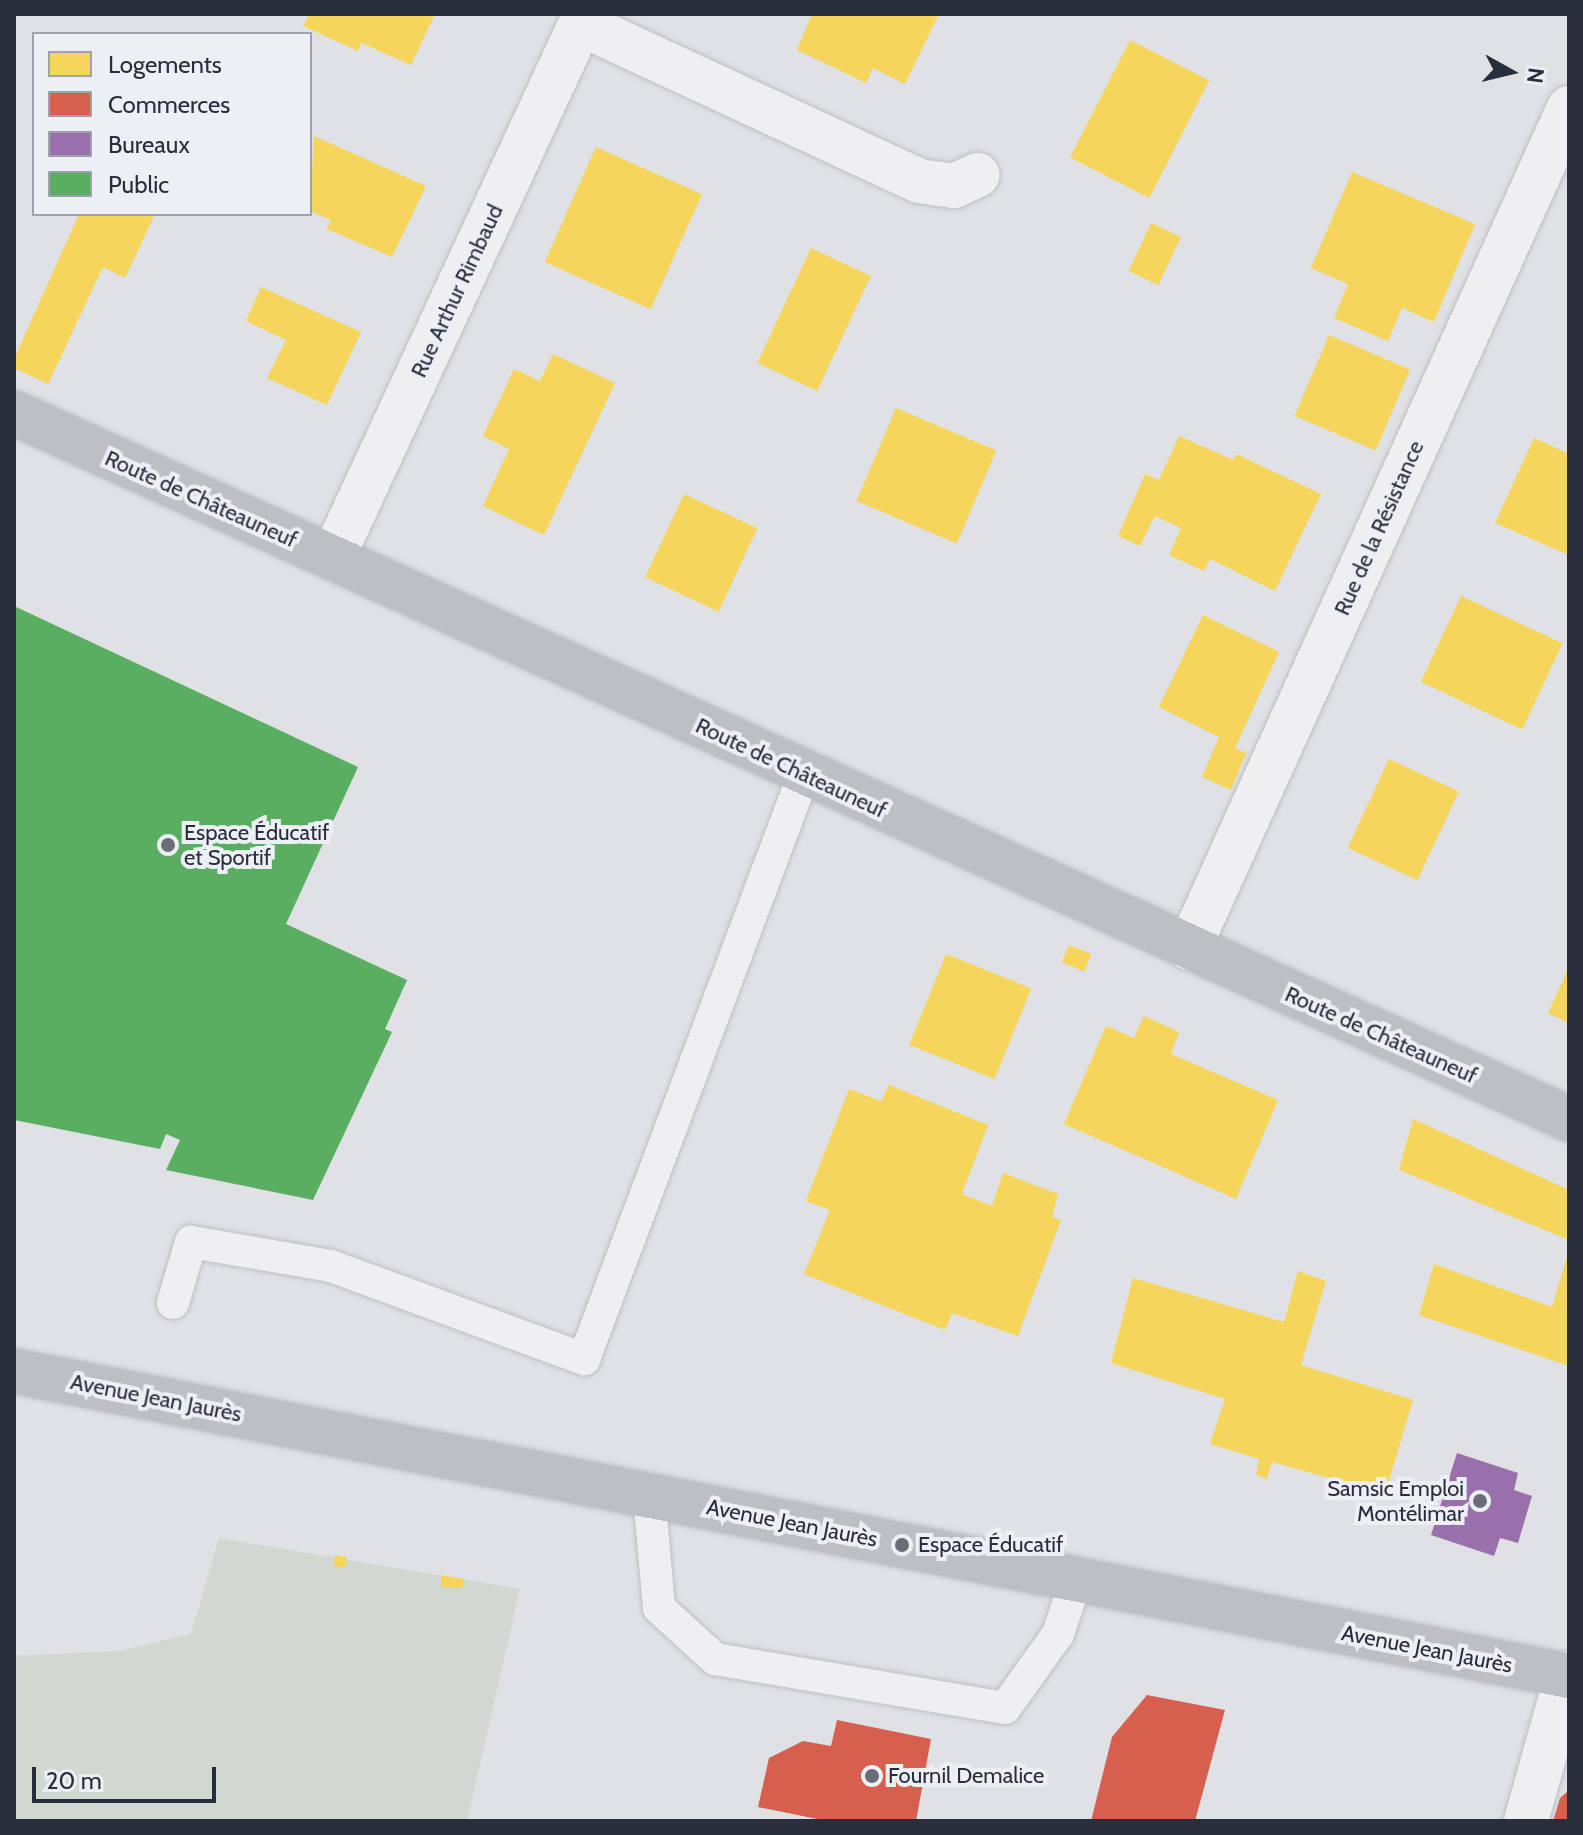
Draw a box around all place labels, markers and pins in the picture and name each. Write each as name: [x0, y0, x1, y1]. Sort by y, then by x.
place label: Espace Éducatif et Sportif: [184, 819, 329, 870]
marker: Espace Éducatif et Sportif: [159, 836, 177, 854]
place label: Samsic Emploi Montélimar: [1327, 1475, 1464, 1526]
marker: Samsic Emploi Montélimar: [1471, 1492, 1489, 1510]
place label: Espace Éducatif: [918, 1532, 1063, 1558]
marker: Espace Éducatif: [893, 1536, 911, 1554]
place label: Fournil Demalice: [888, 1763, 1044, 1789]
marker: Fournil Demalice: [863, 1767, 881, 1785]

